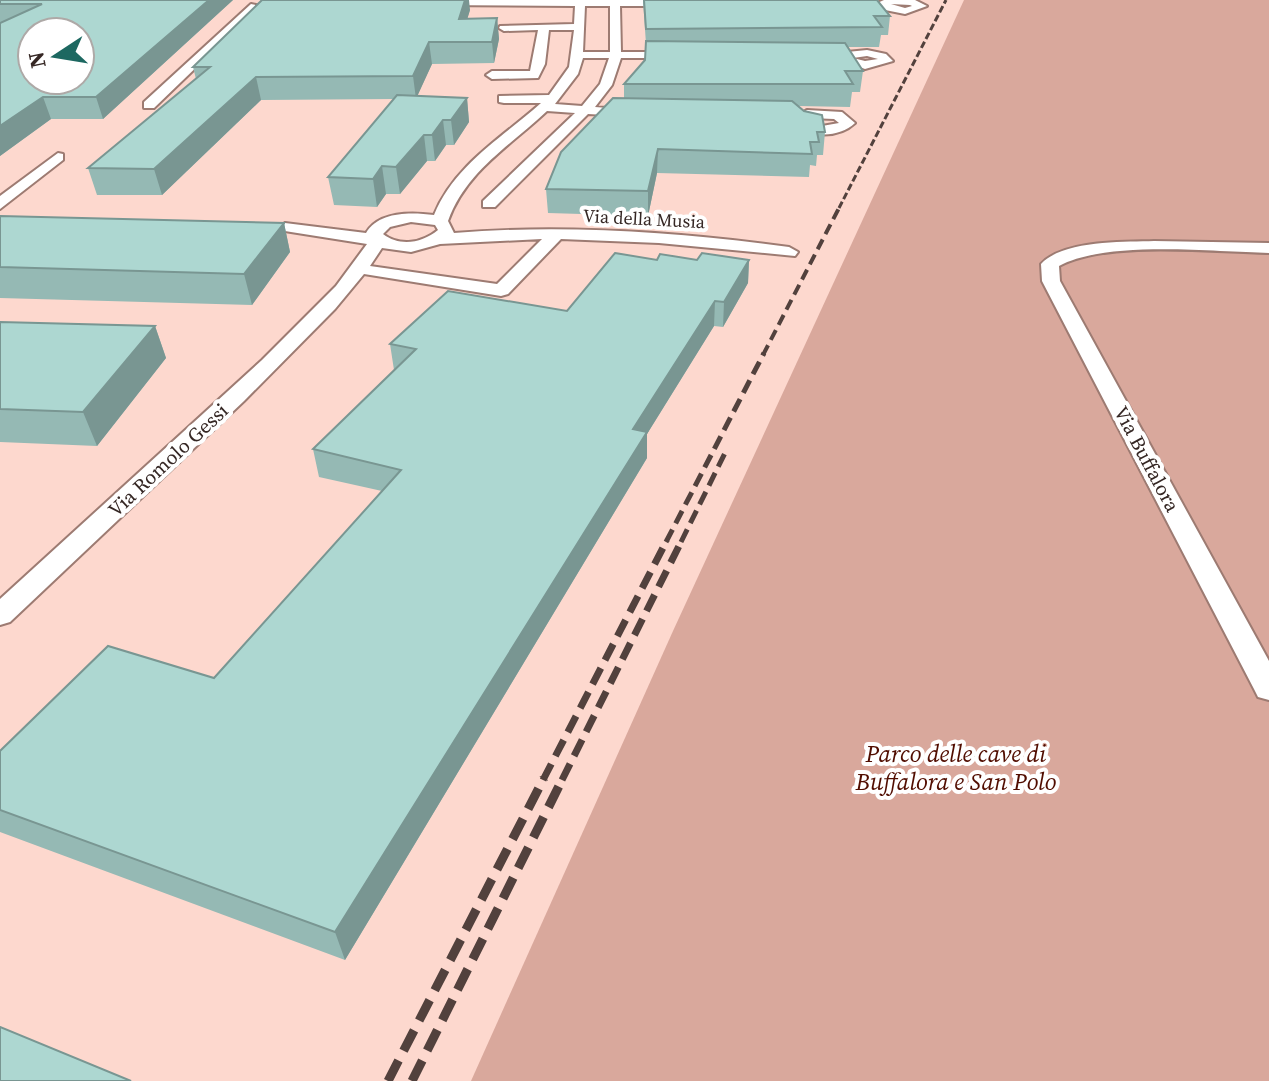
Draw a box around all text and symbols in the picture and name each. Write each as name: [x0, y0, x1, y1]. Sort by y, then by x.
north arrow: [16, 16, 96, 96]
text: N: [20, 49, 53, 71]
street label: Via della Musia: [582, 203, 706, 234]
street label: Via Romolo Gessi: [102, 397, 234, 523]
street label: Via Buffalora: [1107, 401, 1187, 518]
park label: Parco delle cave di Buffalora e San Polo: [854, 737, 1057, 798]

